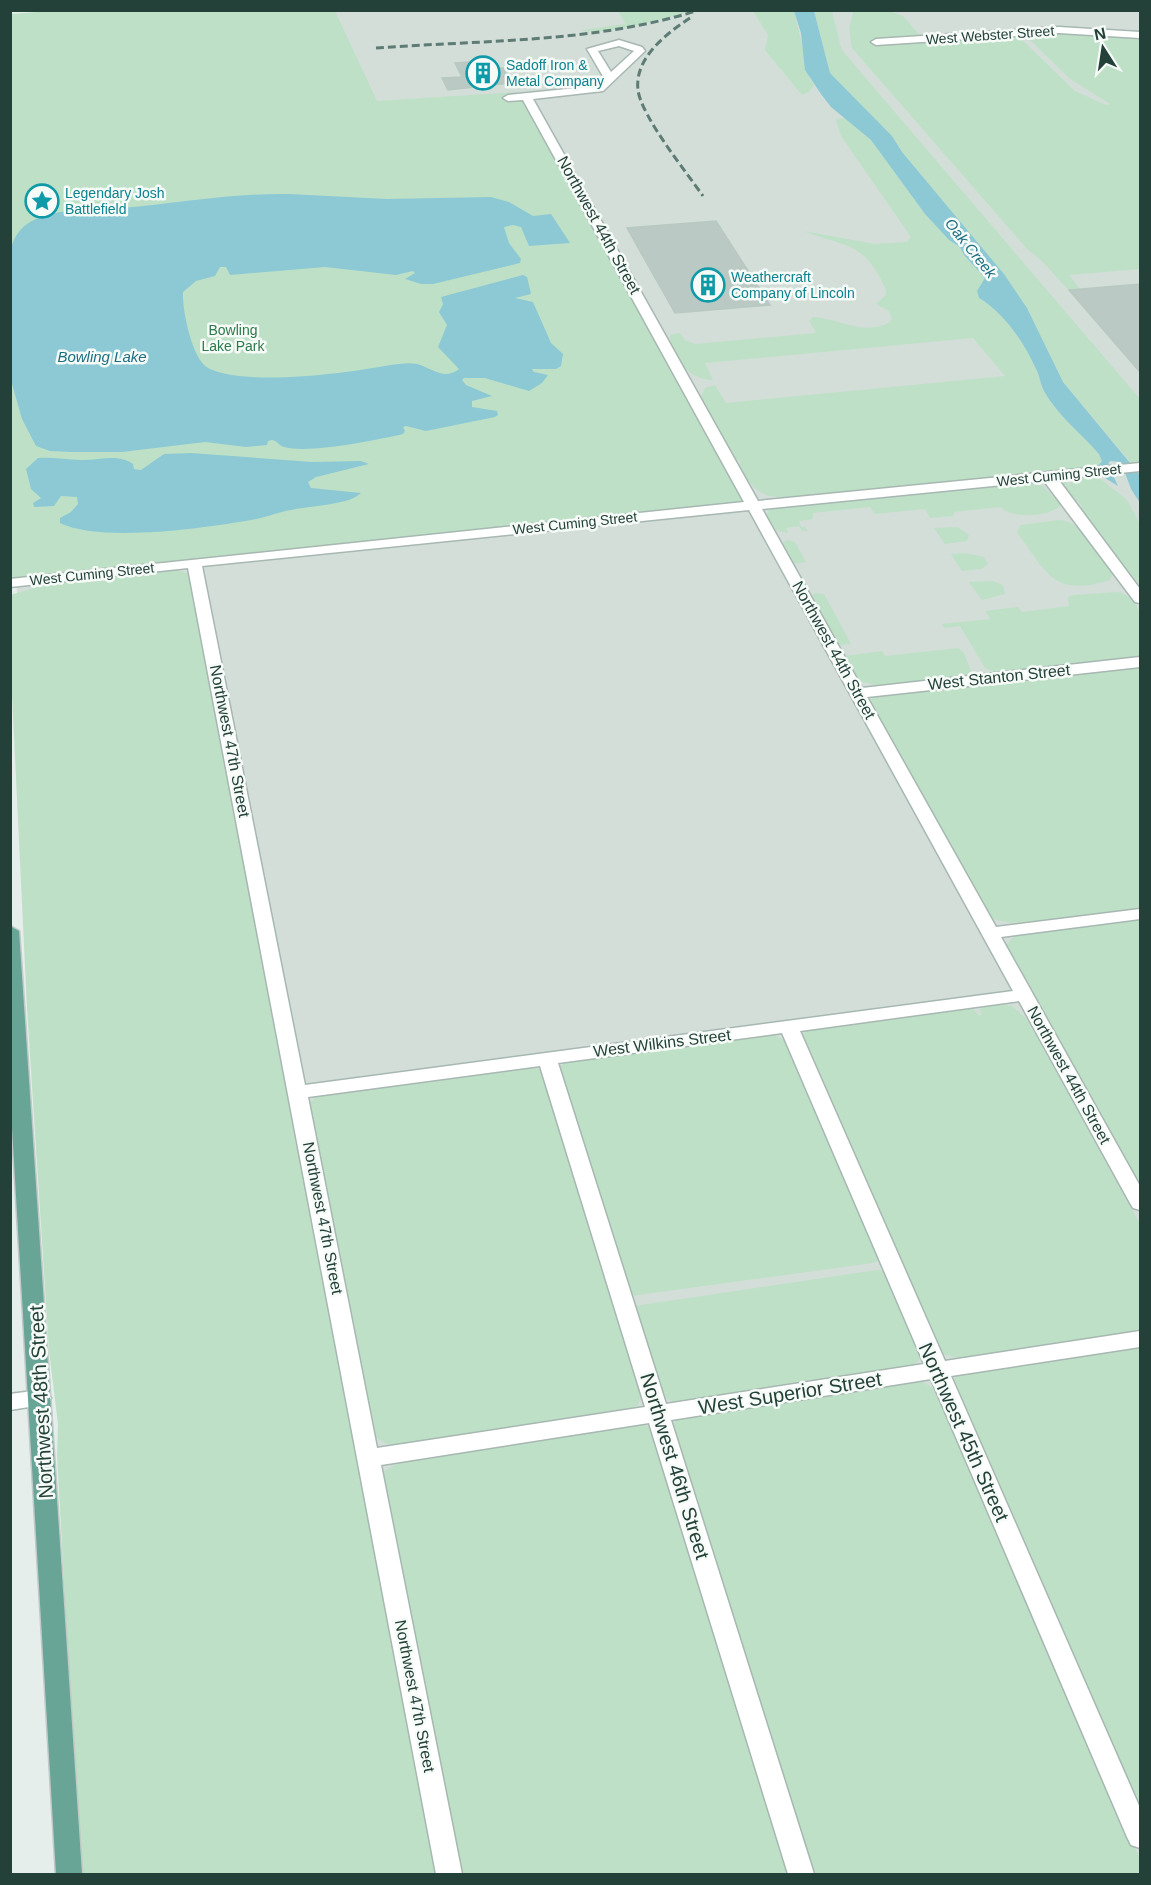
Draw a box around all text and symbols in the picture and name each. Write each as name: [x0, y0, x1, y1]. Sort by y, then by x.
north arrow: [1073, 18, 1133, 78]
street label: West Webster Street: [925, 23, 1055, 47]
text: N: [1093, 24, 1107, 43]
building icon: Sadoff Iron & Metal Company: [465, 55, 501, 91]
place label: Sadoff Iron & Metal Company: [506, 57, 604, 89]
street label: Northwest 44th Street: [554, 153, 644, 297]
place icon: Legendary Josh Battlefield: [24, 183, 60, 219]
place label: Legendary Josh Battlefield: [65, 185, 165, 217]
water label: Oak Creek: [942, 215, 1001, 282]
building icon: Weathercraft Company of Lincoln: [690, 267, 726, 303]
place label: Weathercraft Company of Lincoln: [731, 269, 855, 301]
park label: Bowling Lake Park: [201, 322, 266, 354]
water label: Bowling Lake: [57, 348, 147, 365]
street label: West Cuming Street: [996, 460, 1122, 489]
street label: West Cuming Street: [512, 508, 638, 537]
street label: West Cuming Street: [29, 559, 155, 588]
street label: Northwest 44th Street: [789, 578, 879, 722]
street label: West Stanton Street: [927, 661, 1071, 693]
street label: Northwest 47th Street: [207, 663, 253, 819]
street label: Northwest 44th Street: [1024, 1003, 1114, 1147]
street label: West Wilkins Street: [592, 1026, 732, 1060]
street label: Northwest 47th Street: [300, 1140, 346, 1296]
street label: Northwest 48th Street: [25, 1304, 57, 1499]
street label: Northwest 45th Street: [915, 1339, 1014, 1525]
street label: West Superior Street: [697, 1368, 884, 1418]
street label: Northwest 46th Street: [636, 1370, 714, 1562]
street label: Northwest 47th Street: [392, 1618, 438, 1774]

